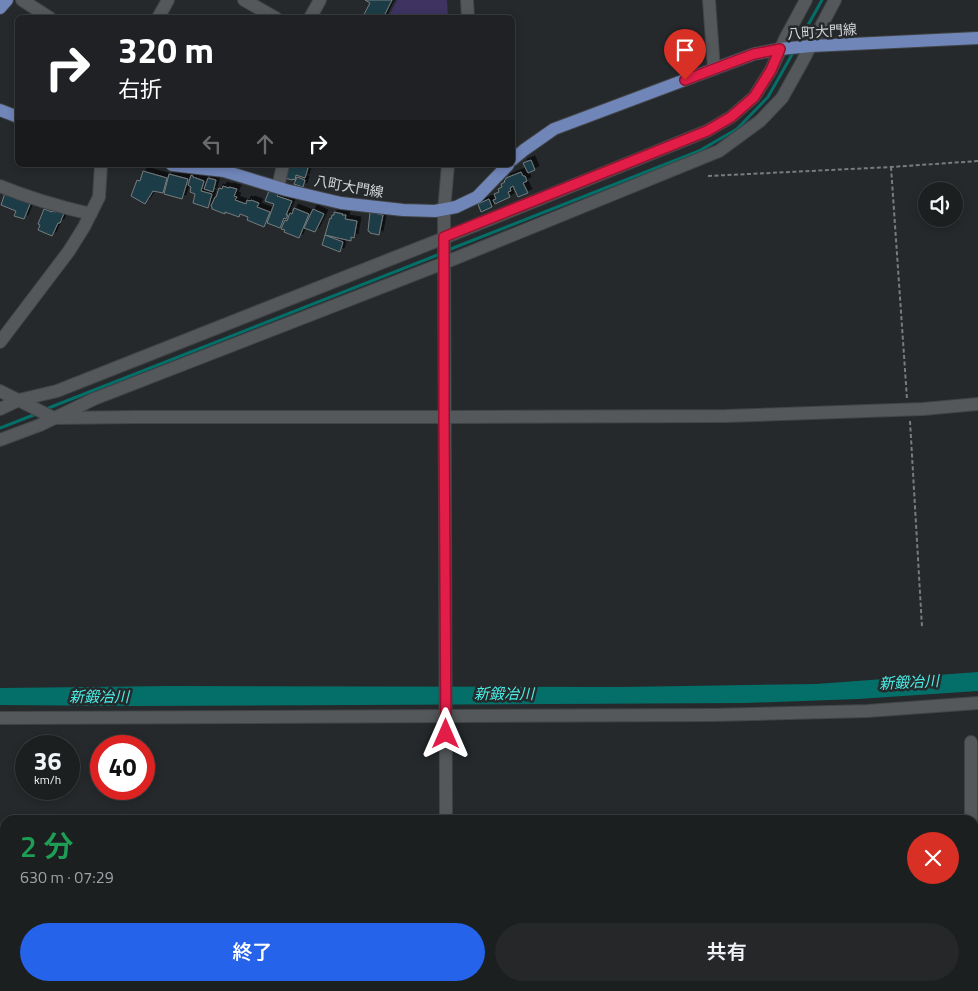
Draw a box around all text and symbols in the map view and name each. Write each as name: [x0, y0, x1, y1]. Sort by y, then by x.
street label: 八町大門線: [786, 18, 858, 44]
text: 320 m: [118, 23, 214, 77]
pin: [664, 29, 706, 80]
icon: right: [35, 35, 100, 100]
icon: arrive: [671, 36, 699, 64]
text: 右折: [118, 72, 162, 106]
icon: left: [198, 130, 226, 158]
icon: ahead: [251, 130, 279, 158]
icon: right: [304, 130, 332, 158]
street label: 八町大門線: [313, 170, 385, 202]
map controls: [918, 182, 963, 227]
button: sound: [918, 182, 963, 227]
water label: 新鍛冶川: [878, 669, 942, 695]
water label: 新鍛冶川: [474, 682, 536, 705]
water label: 新鍛冶川: [69, 685, 131, 708]
position arrow: [419, 707, 471, 759]
speed limit sign: 40: [90, 735, 155, 800]
text: 36: [33, 742, 62, 780]
text: km/h: [34, 770, 61, 789]
text: 2 分: [20, 823, 73, 869]
button: close: [907, 832, 959, 884]
text: 630 m · 07:29: [20, 865, 114, 889]
button: 終了: [20, 923, 485, 981]
button: 共有: [495, 923, 959, 981]

